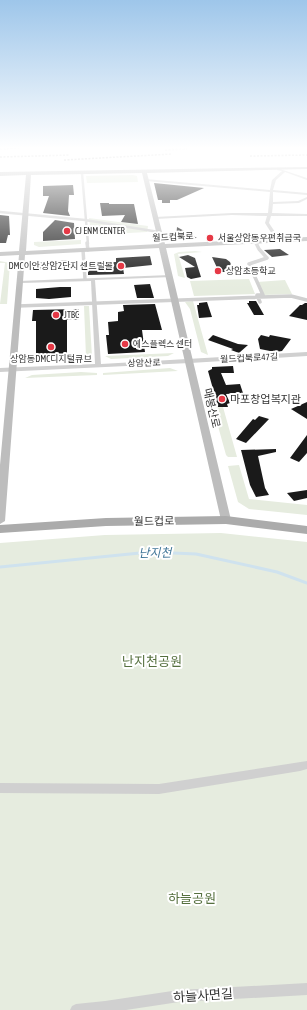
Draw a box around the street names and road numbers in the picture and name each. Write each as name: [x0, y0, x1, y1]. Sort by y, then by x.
street label: 월드컵북로: [152, 231, 194, 243]
street label: 월드컵북로47길: [220, 351, 278, 365]
street label: 상암산로: [127, 357, 161, 369]
street label: 매봉산로: [202, 387, 222, 429]
street label: 월드컵로: [134, 515, 174, 527]
street label: 하늘사면길: [173, 986, 233, 1005]

